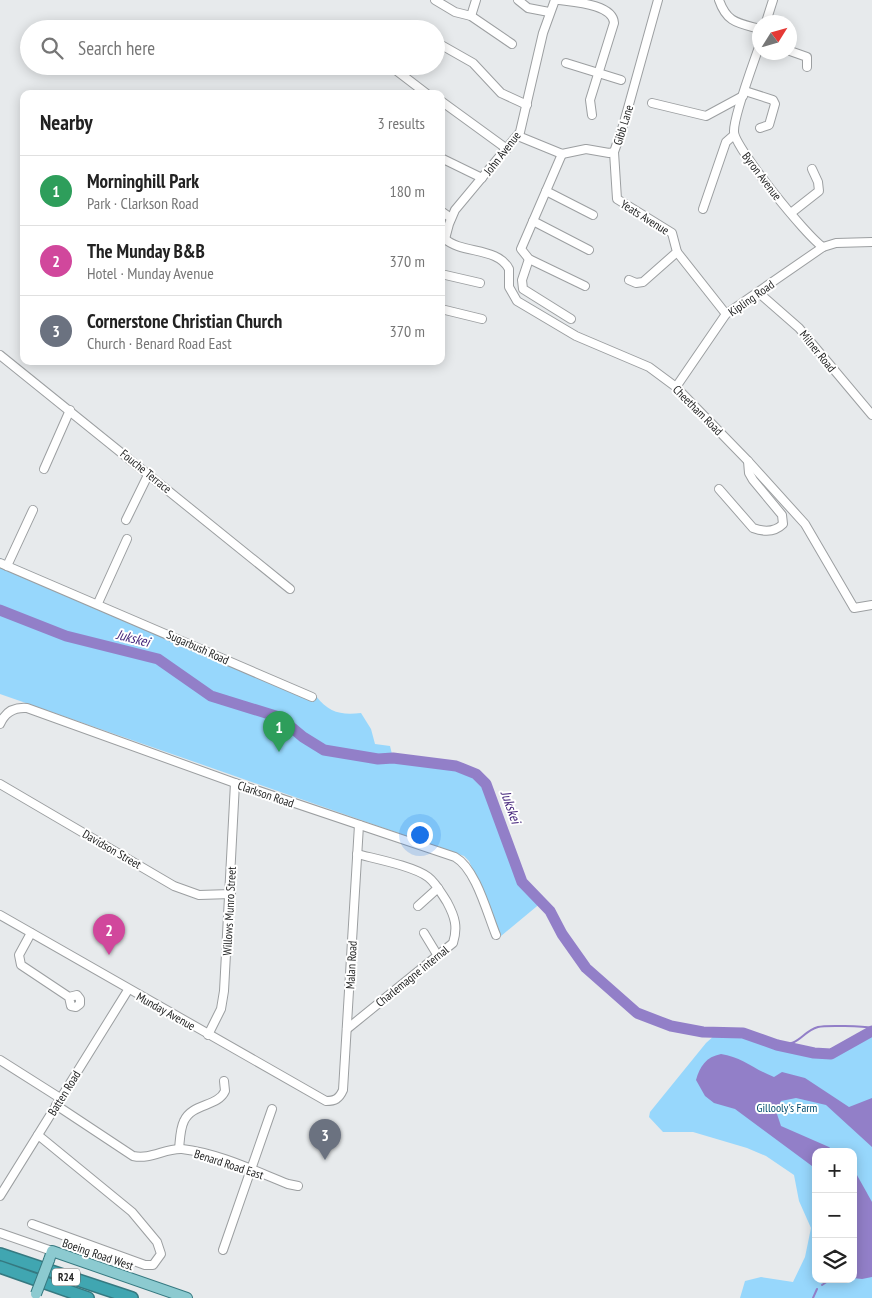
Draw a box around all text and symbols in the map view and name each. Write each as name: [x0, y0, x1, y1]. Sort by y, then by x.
north arrow: [752, 15, 797, 60]
search box: [20, 20, 445, 75]
icon: search: [38, 34, 66, 62]
text: Search here: [78, 36, 155, 60]
street label: Gibb Lane: [610, 103, 636, 147]
text: Nearby: [40, 109, 93, 136]
text: 3 results: [378, 113, 425, 133]
street label: John Avenue: [480, 128, 524, 179]
street label: Byron Avenue: [739, 149, 785, 203]
text: Morninghill Park: [87, 169, 199, 193]
text: 1: [52, 181, 60, 201]
text: 180 m: [390, 181, 425, 201]
text: Park · Clarkson Road: [87, 193, 199, 213]
street label: Yeats Avenue: [618, 196, 672, 238]
text: The Munday B&B: [87, 239, 205, 263]
text: 2: [52, 251, 60, 271]
text: 370 m: [390, 251, 425, 271]
text: Hotel · Munday Avenue: [87, 263, 214, 283]
street label: Kipling Road: [725, 277, 777, 319]
text: Cornerstone Christian Church: [87, 309, 282, 333]
text: 3: [52, 321, 60, 341]
text: 370 m: [390, 321, 425, 341]
street label: Milner Road: [797, 327, 839, 375]
text: Church · Benard Road East: [87, 333, 232, 353]
street label: Cheetham Road: [670, 382, 726, 438]
street label: Fouche Terrace: [117, 446, 175, 496]
water label: Jukskei: [113, 625, 153, 651]
street label: Sugarbush Road: [165, 627, 231, 667]
pin: 1: [263, 711, 295, 752]
street label: Clarkson Road: [236, 777, 296, 811]
water label: Jukskei: [496, 787, 526, 828]
your location: [407, 822, 433, 848]
street label: Davidson Street: [80, 826, 145, 872]
street label: Willows Munro Street: [219, 865, 239, 956]
pin: 2: [93, 914, 125, 955]
street label: Malan Road: [342, 940, 360, 990]
street label: Charlemagne internal: [373, 942, 452, 1010]
street label: Munday Avenue: [134, 989, 198, 1033]
street label: Batten Road: [44, 1068, 84, 1118]
park label: Gillooly's Farm: [757, 1100, 818, 1115]
pin: 3: [309, 1119, 341, 1160]
street label: Benard Road East: [192, 1146, 266, 1182]
map controls: [812, 1148, 857, 1283]
button: +: [812, 1148, 857, 1193]
button: −: [812, 1193, 857, 1238]
street label: Boeing Road West: [60, 1235, 136, 1273]
button: layers: [812, 1238, 857, 1283]
road number: R24: [52, 1268, 80, 1286]

